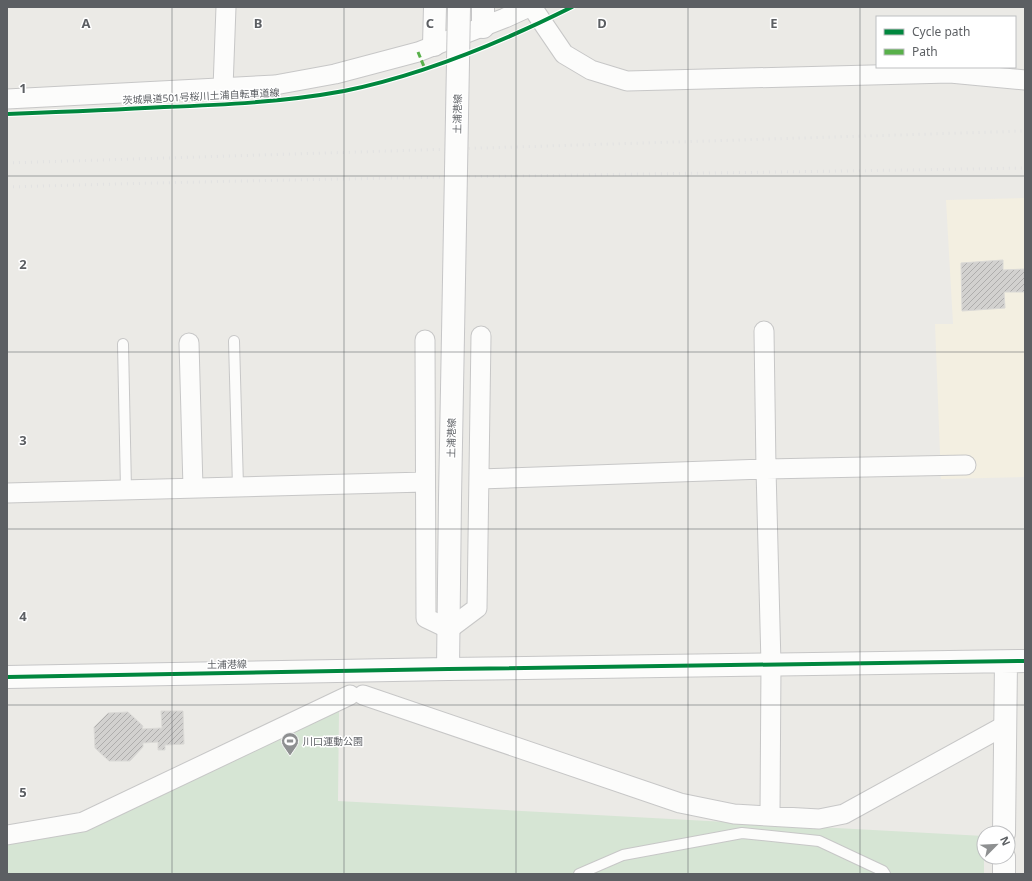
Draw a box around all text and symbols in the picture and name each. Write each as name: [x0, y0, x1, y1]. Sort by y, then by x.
text: A: [82, 14, 91, 32]
text: B: [254, 14, 262, 32]
text: C: [426, 14, 434, 32]
text: D: [597, 14, 607, 32]
text: E: [770, 14, 778, 32]
legend: [876, 16, 1016, 68]
text: Cycle path: [912, 23, 970, 40]
text: Path: [912, 43, 938, 60]
text: 1: [19, 79, 27, 97]
street label: 茨城県道501号桜川土浦自転車道線: [122, 85, 280, 107]
street label: 土浦港線: [450, 94, 464, 134]
text: 2: [19, 255, 27, 273]
street label: 土浦港線: [444, 418, 458, 458]
text: 3: [19, 431, 27, 449]
text: 4: [19, 607, 27, 625]
street label: 土浦港線: [207, 657, 247, 671]
sports icon: 川口運動公園: [280, 731, 300, 756]
place label: 川口運動公園: [303, 734, 363, 748]
text: 5: [19, 783, 27, 801]
north arrow: [976, 825, 1016, 865]
text: N: [997, 834, 1014, 848]

